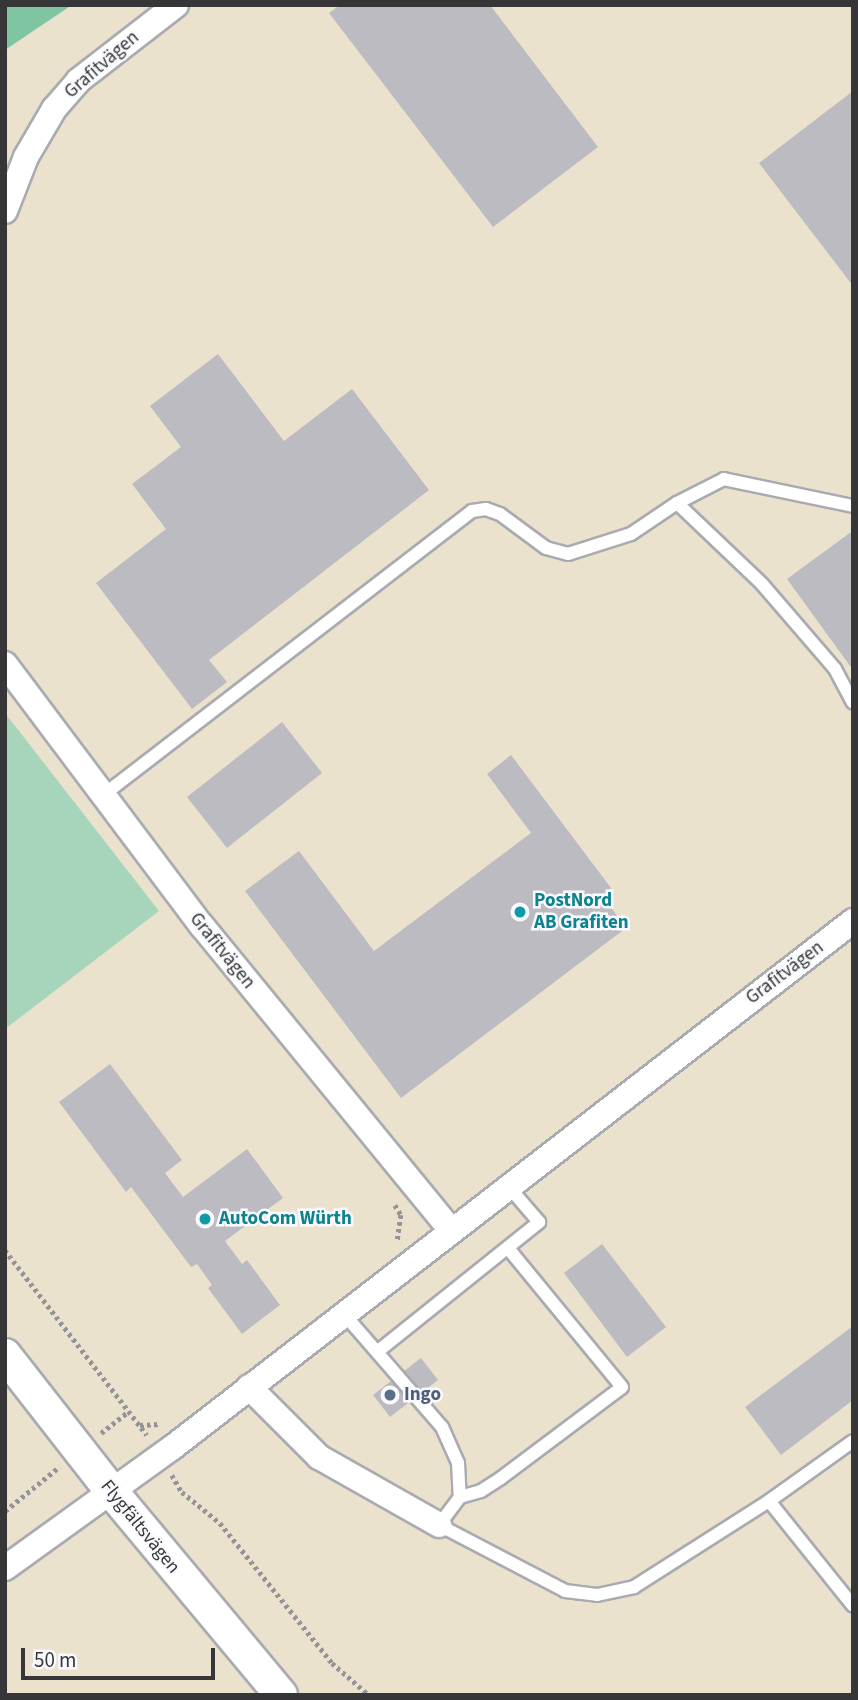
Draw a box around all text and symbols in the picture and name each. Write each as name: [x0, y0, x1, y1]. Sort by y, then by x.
street label: Grafitvägen: [60, 26, 144, 104]
place label: PostNord AB Grafiten: [534, 890, 629, 934]
marker: PostNord AB Grafiten: [512, 904, 528, 920]
street label: Grafitvägen: [184, 908, 260, 994]
street label: Grafitvägen: [742, 936, 828, 1010]
place label: AutoCom Würth: [219, 1208, 352, 1230]
marker: AutoCom Würth: [197, 1211, 213, 1227]
place label: Ingo: [404, 1384, 441, 1406]
marker: Ingo: [382, 1387, 398, 1403]
street label: Flygfältsvägen: [95, 1476, 185, 1578]
scale bar: [24, 1634, 219, 1678]
text: 50 m: [34, 1645, 76, 1675]

